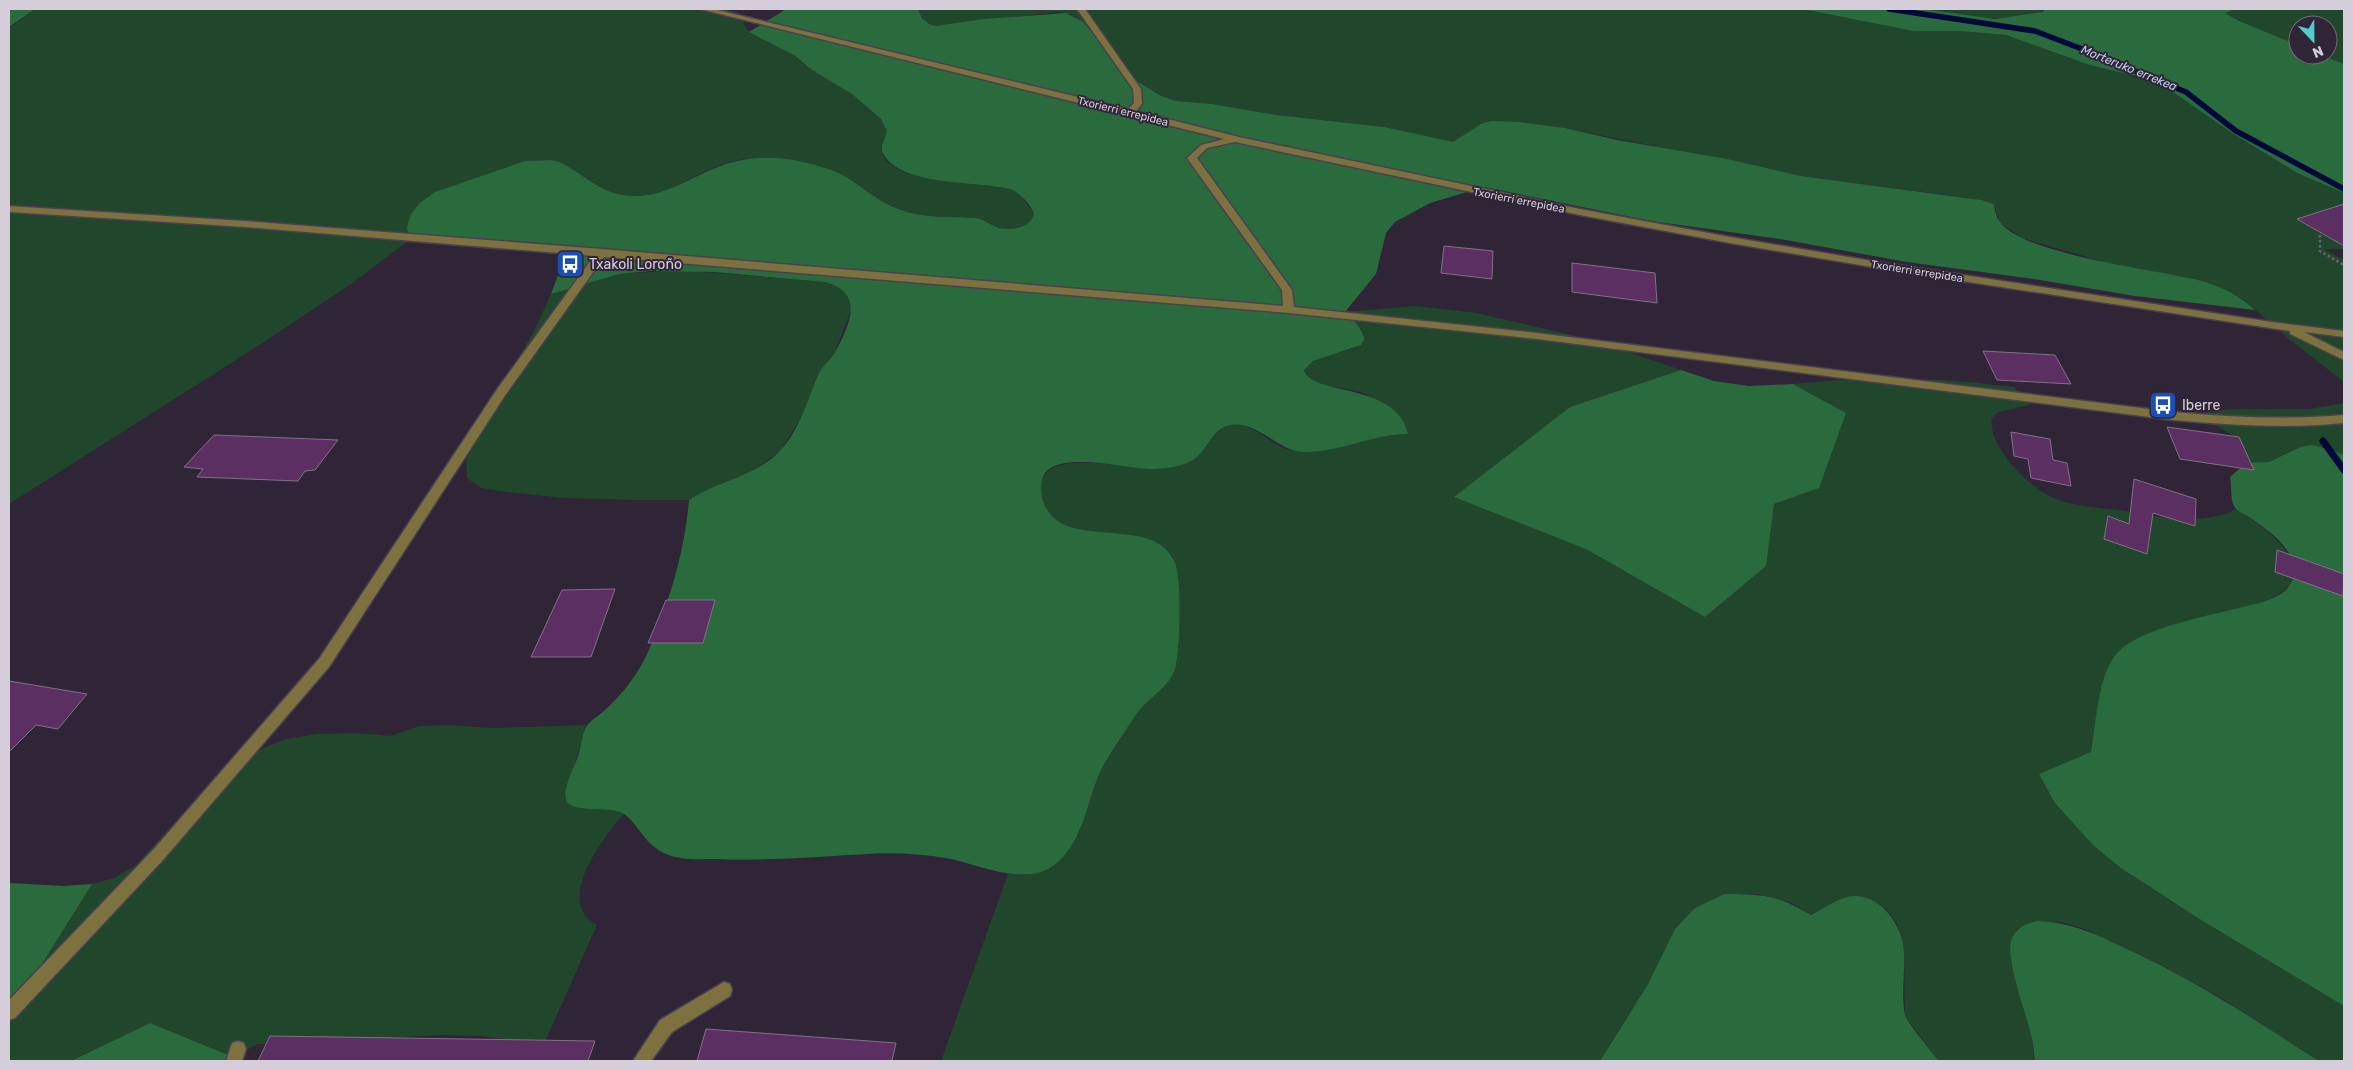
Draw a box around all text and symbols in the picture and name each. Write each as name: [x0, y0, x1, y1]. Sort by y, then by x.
north arrow: [2288, 15, 2338, 65]
water label: Morteruko errekea: [2079, 42, 2179, 94]
text: N: [2310, 42, 2326, 61]
street label: Txorierri errepidea: [1076, 94, 1170, 129]
street label: Txorierri errepidea: [1472, 185, 1566, 216]
bus stop icon: Txakoli Loroño: [555, 249, 585, 279]
place label: Txakoli Loroño: [589, 256, 682, 273]
street label: Txorierri errepidea: [1870, 258, 1964, 285]
bus stop icon: Iberre: [2148, 390, 2178, 420]
place label: Iberre: [2182, 397, 2220, 414]

